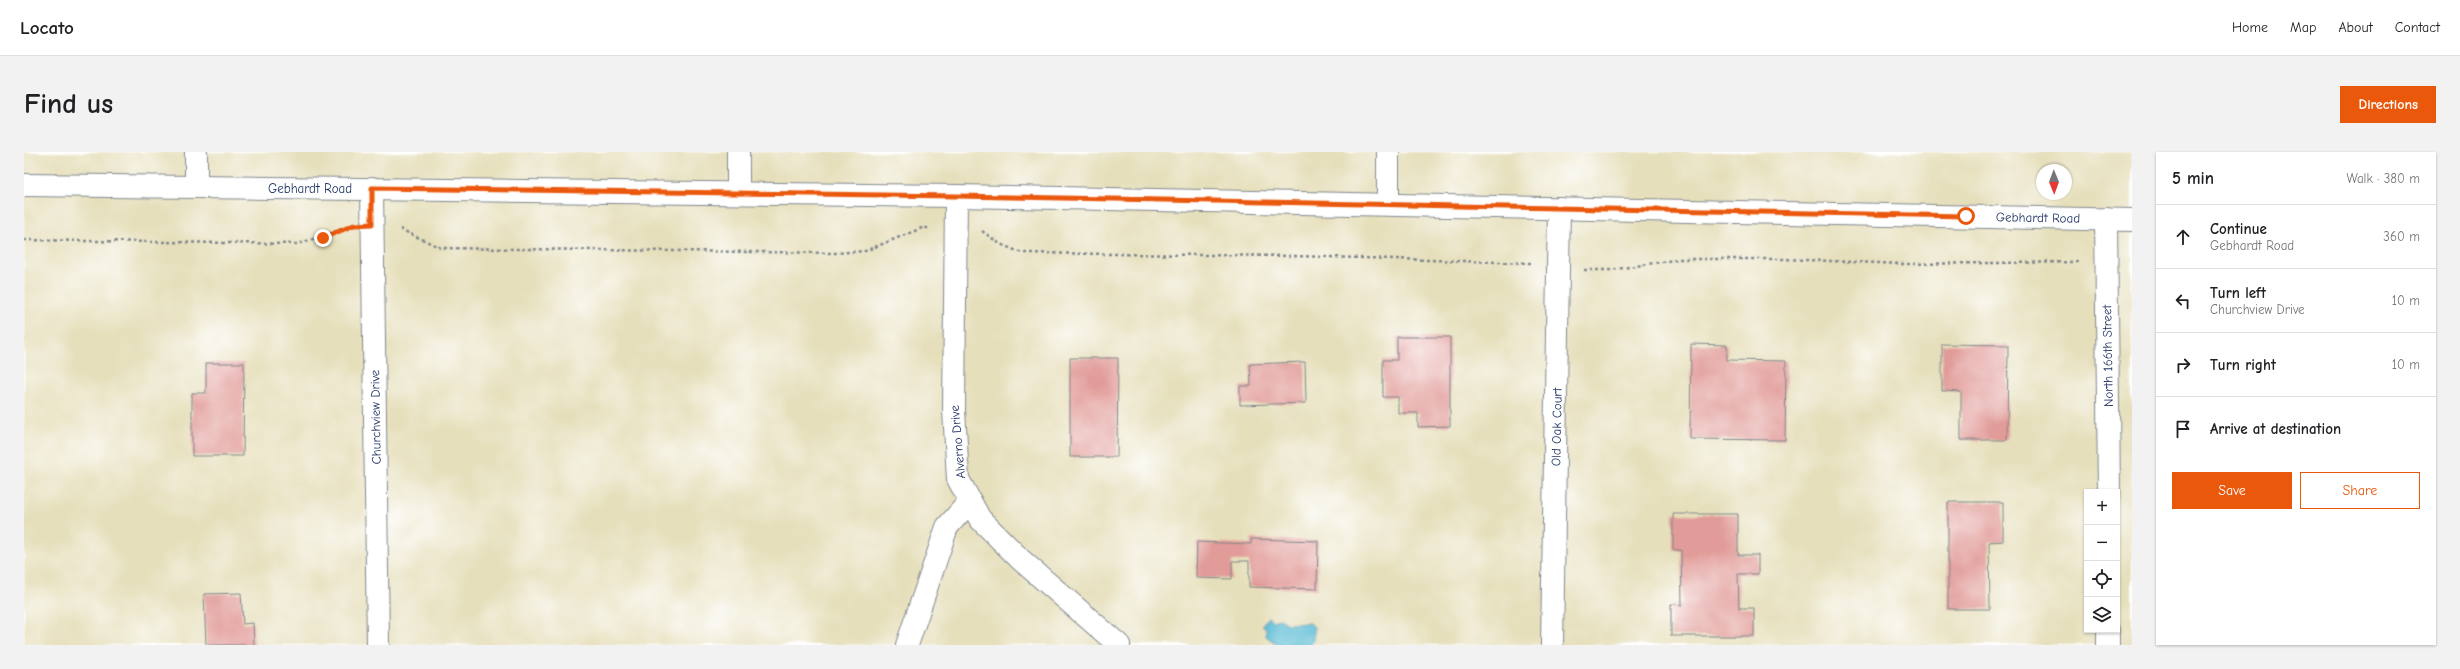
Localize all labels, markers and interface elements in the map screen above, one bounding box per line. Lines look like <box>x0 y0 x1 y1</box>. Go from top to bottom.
text: Locato <box>20 17 74 39</box>
text: Home <box>2232 19 2268 36</box>
text: Map <box>2290 19 2316 36</box>
text: About <box>2338 19 2373 36</box>
text: Contact <box>2395 19 2440 36</box>
button: Directions <box>2340 86 2436 123</box>
text: Find us <box>24 88 113 120</box>
north arrow <box>2036 164 2072 200</box>
text: 5 min <box>2172 169 2214 188</box>
text: Walk · 380 m <box>2347 171 2420 186</box>
street label: Gebhardt Road <box>268 181 352 196</box>
route start <box>1957 207 1975 225</box>
street label: Gebhardt Road <box>1996 209 2080 226</box>
text: Continue <box>2210 220 2267 238</box>
icon: ahead <box>2172 226 2194 248</box>
route end <box>314 229 332 247</box>
text: 360 m <box>2383 229 2420 244</box>
text: Gebhardt Road <box>2210 238 2294 253</box>
text: Turn left <box>2210 284 2266 302</box>
icon: left <box>2172 290 2194 312</box>
text: 10 m <box>2392 293 2420 308</box>
text: Churchview Drive <box>2210 302 2305 317</box>
street label: North 166th Street <box>2099 303 2116 407</box>
icon: right <box>2172 354 2194 376</box>
text: Turn right <box>2210 356 2276 374</box>
text: 10 m <box>2392 357 2420 372</box>
street label: Churchview Drive <box>367 369 384 464</box>
street label: Old Oak Court <box>1548 386 1565 466</box>
street label: Alverno Drive <box>947 404 968 479</box>
icon: arrive <box>2172 418 2194 440</box>
text: Arrive at destination <box>2210 420 2341 438</box>
button: Save <box>2172 472 2292 509</box>
button: Share <box>2300 472 2420 509</box>
map controls <box>2084 489 2120 633</box>
button: + <box>2084 489 2120 525</box>
button: − <box>2084 525 2120 561</box>
button: locate <box>2084 561 2120 597</box>
button: layers <box>2084 597 2120 633</box>

